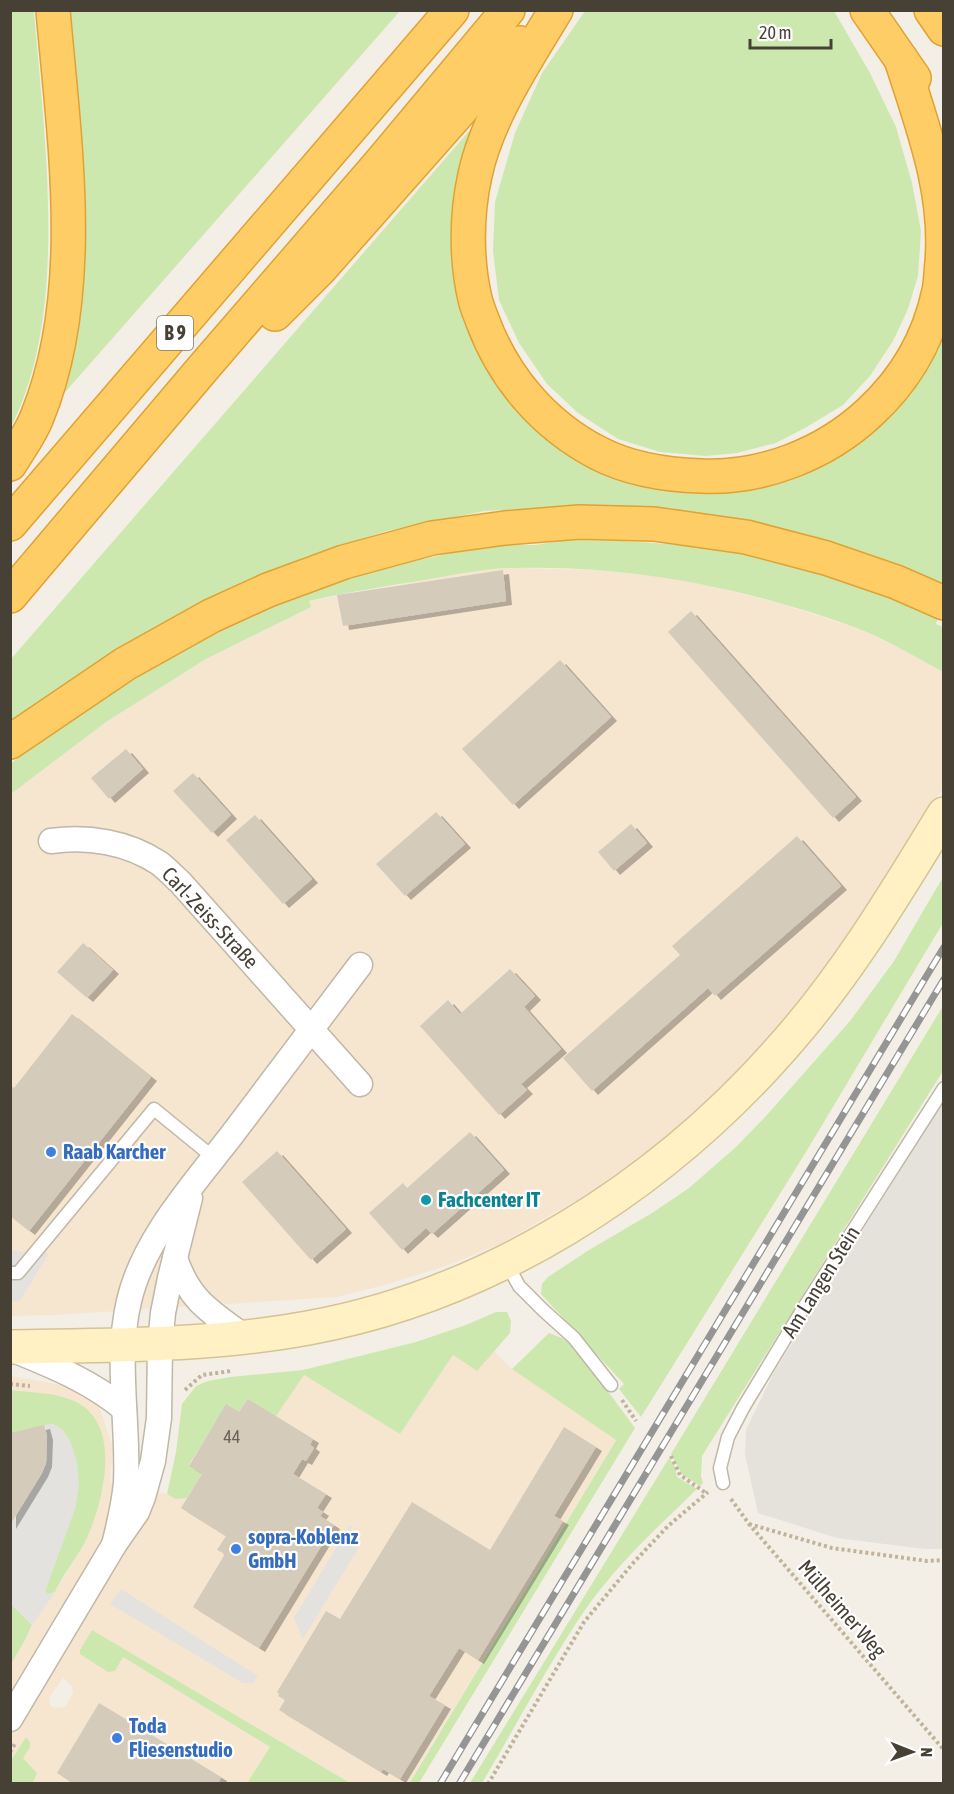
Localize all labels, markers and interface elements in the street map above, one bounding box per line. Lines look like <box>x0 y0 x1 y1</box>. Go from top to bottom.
scale bar <box>750 12 831 50</box>
text: 20 m <box>759 22 791 43</box>
road number: B 9 <box>157 316 193 350</box>
street label: Carl-Zeiss-Straße <box>158 862 264 973</box>
place label: Raab Karcher <box>63 1139 166 1163</box>
marker: Raab Karcher <box>44 1145 58 1159</box>
place label: Fachcenter IT <box>438 1187 541 1211</box>
marker: Fachcenter IT <box>419 1193 433 1207</box>
street label: Am Langen Stein <box>776 1221 864 1342</box>
house number: 44 <box>224 1426 240 1447</box>
place label: sopra-Koblenz GmbH <box>248 1524 359 1572</box>
marker: sopra-Koblenz GmbH <box>229 1542 243 1556</box>
street label: Mülheimer Weg <box>794 1555 892 1662</box>
place label: Toda Fliesenstudio <box>129 1713 233 1761</box>
north arrow <box>882 1722 942 1782</box>
marker: Toda Fliesenstudio <box>110 1731 124 1745</box>
text: N <box>918 1747 936 1757</box>

